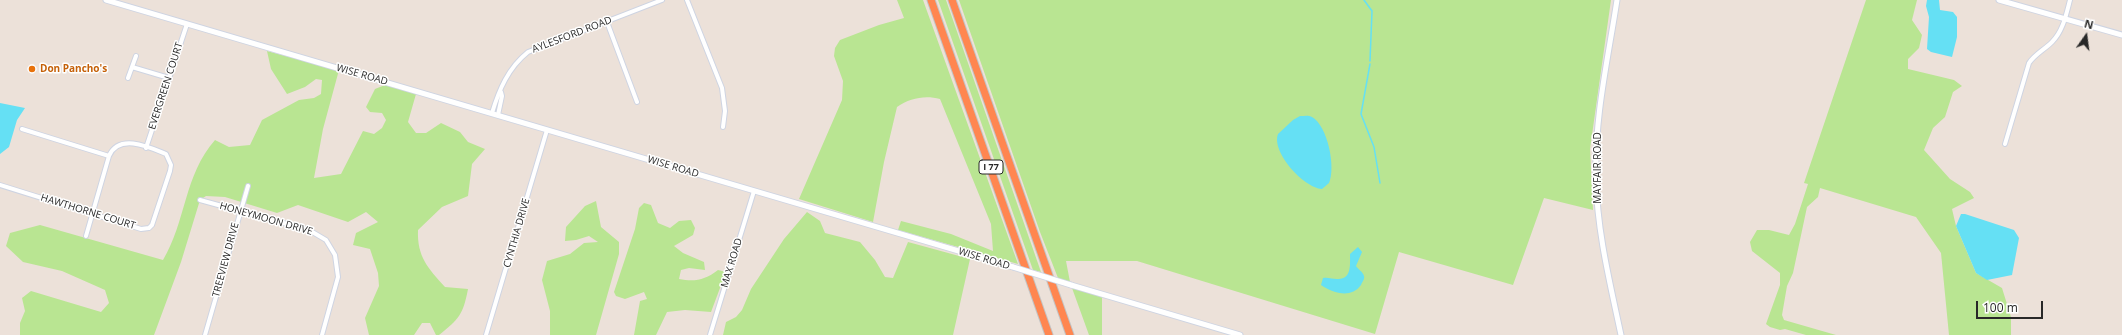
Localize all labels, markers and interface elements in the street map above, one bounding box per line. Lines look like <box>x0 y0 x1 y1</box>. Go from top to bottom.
street label: AYLESFORD ROAD <box>530 14 614 56</box>
north arrow <box>2066 16 2106 56</box>
text: N <box>2083 16 2095 32</box>
street label: EVERGREEN COURT <box>146 41 186 131</box>
street label: WISE ROAD <box>335 62 389 88</box>
place label: Don Pancho's <box>40 63 107 75</box>
marker: Don Pancho's <box>27 64 37 74</box>
street label: MAYFAIR ROAD <box>1592 132 1604 204</box>
street label: WISE ROAD <box>646 153 700 181</box>
road number: I 77 <box>979 160 1003 174</box>
street label: HAWTHORNE COURT <box>39 192 137 232</box>
street label: CYNTHIA DRIVE <box>501 197 533 269</box>
street label: HONEYMOON DRIVE <box>218 200 314 238</box>
street label: TREEVIEW DRIVE <box>210 221 242 299</box>
street label: MAX ROAD <box>719 237 745 289</box>
street label: WISE ROAD <box>957 245 1011 273</box>
scale bar <box>1978 293 2045 319</box>
text: 100 m <box>1983 299 2018 316</box>

